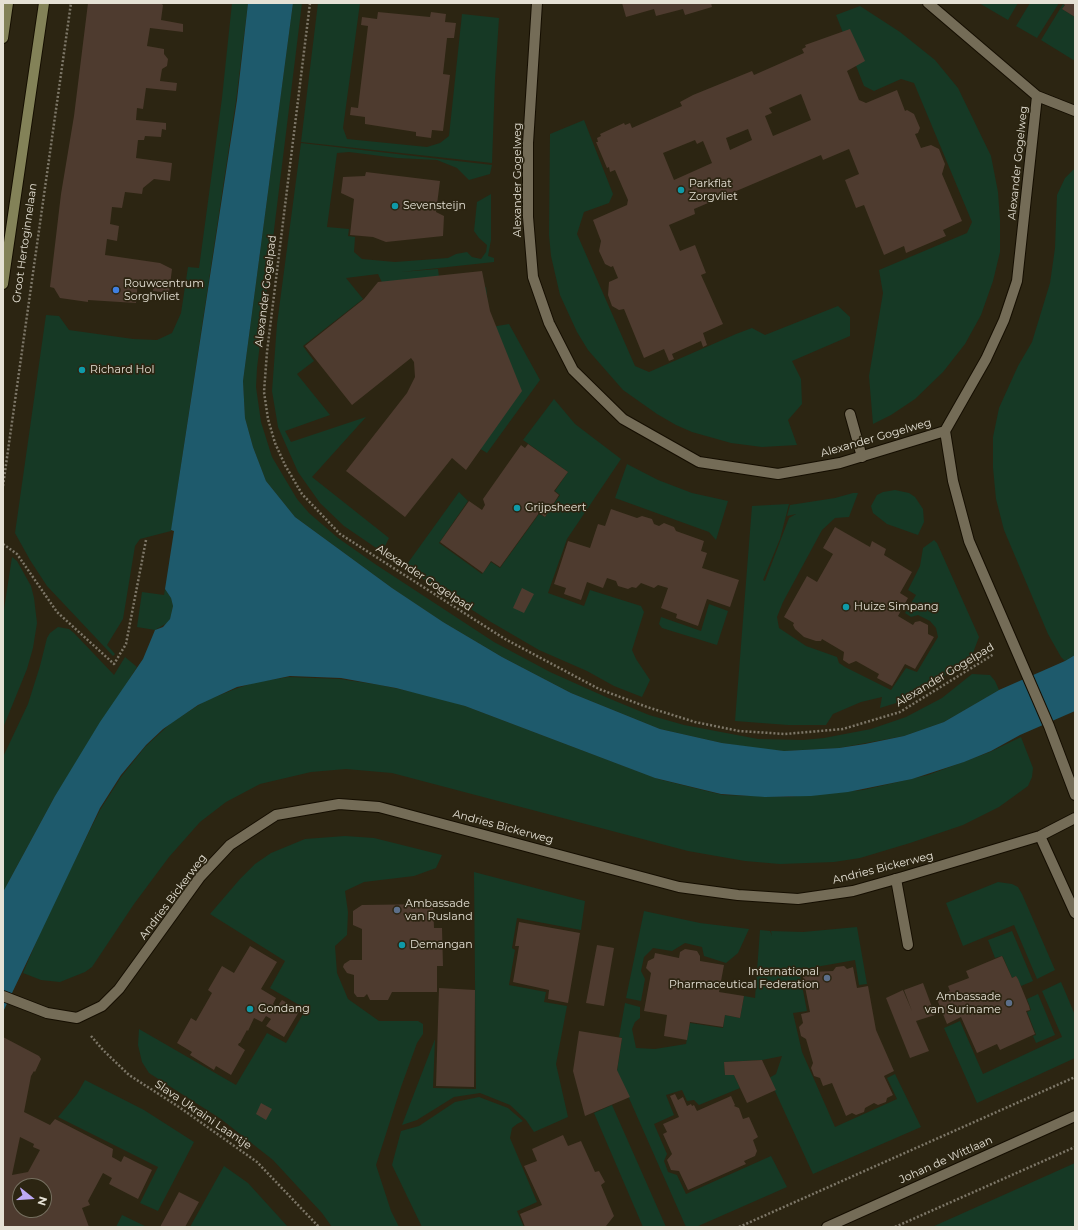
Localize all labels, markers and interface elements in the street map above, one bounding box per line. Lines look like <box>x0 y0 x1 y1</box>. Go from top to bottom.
street label: Alexander Gogelweg <box>1005 105 1031 221</box>
street label: Alexander Gogelweg <box>511 123 525 237</box>
place label: Parkflat Zorgvliet <box>689 177 738 203</box>
street label: Groot Hertoginnelaan <box>10 182 40 304</box>
marker: Parkflat Zorgvliet <box>676 185 686 195</box>
place label: Sevensteijn <box>403 199 466 213</box>
marker: Sevensteijn <box>390 201 400 211</box>
street label: Alexander Gogelpad <box>253 234 279 348</box>
place label: Rouwcentrum Sorghvliet <box>124 277 204 303</box>
marker: Rouwcentrum Sorghvliet <box>111 285 121 295</box>
place label: Richard Hol <box>90 363 154 377</box>
marker: Richard Hol <box>77 365 87 375</box>
street label: Alexander Gogelweg <box>819 416 933 460</box>
place label: Grijpsheert <box>525 501 586 515</box>
marker: Grijpsheert <box>512 503 522 513</box>
street label: Alexander Gogelpad <box>373 542 475 614</box>
place label: Huize Simpang <box>854 600 939 614</box>
marker: Huize Simpang <box>841 602 851 612</box>
street label: Alexander Gogelpad <box>893 640 997 710</box>
street label: Andries Bickerweg <box>451 807 555 847</box>
street label: Andries Bickerweg <box>831 849 935 887</box>
street label: Andries Bickerweg <box>137 852 209 942</box>
place label: Ambassade van Rusland <box>405 897 473 923</box>
marker: Ambassade van Rusland <box>392 905 402 915</box>
place label: Demangan <box>410 938 473 952</box>
marker: Demangan <box>397 940 407 950</box>
place label: International Pharmaceutical Federation <box>669 965 819 991</box>
marker: International Pharmaceutical Federation <box>822 973 832 983</box>
place label: Ambassade van Suriname <box>925 990 1001 1016</box>
marker: Ambassade van Suriname <box>1004 998 1014 1008</box>
place label: Gondang <box>258 1002 310 1016</box>
marker: Gondang <box>245 1004 255 1014</box>
street label: Slava Ukraini Laantje <box>152 1078 254 1152</box>
street label: Johan de Wittlaan <box>897 1133 995 1187</box>
north arrow <box>12 1178 52 1218</box>
text: N <box>35 1195 51 1208</box>

